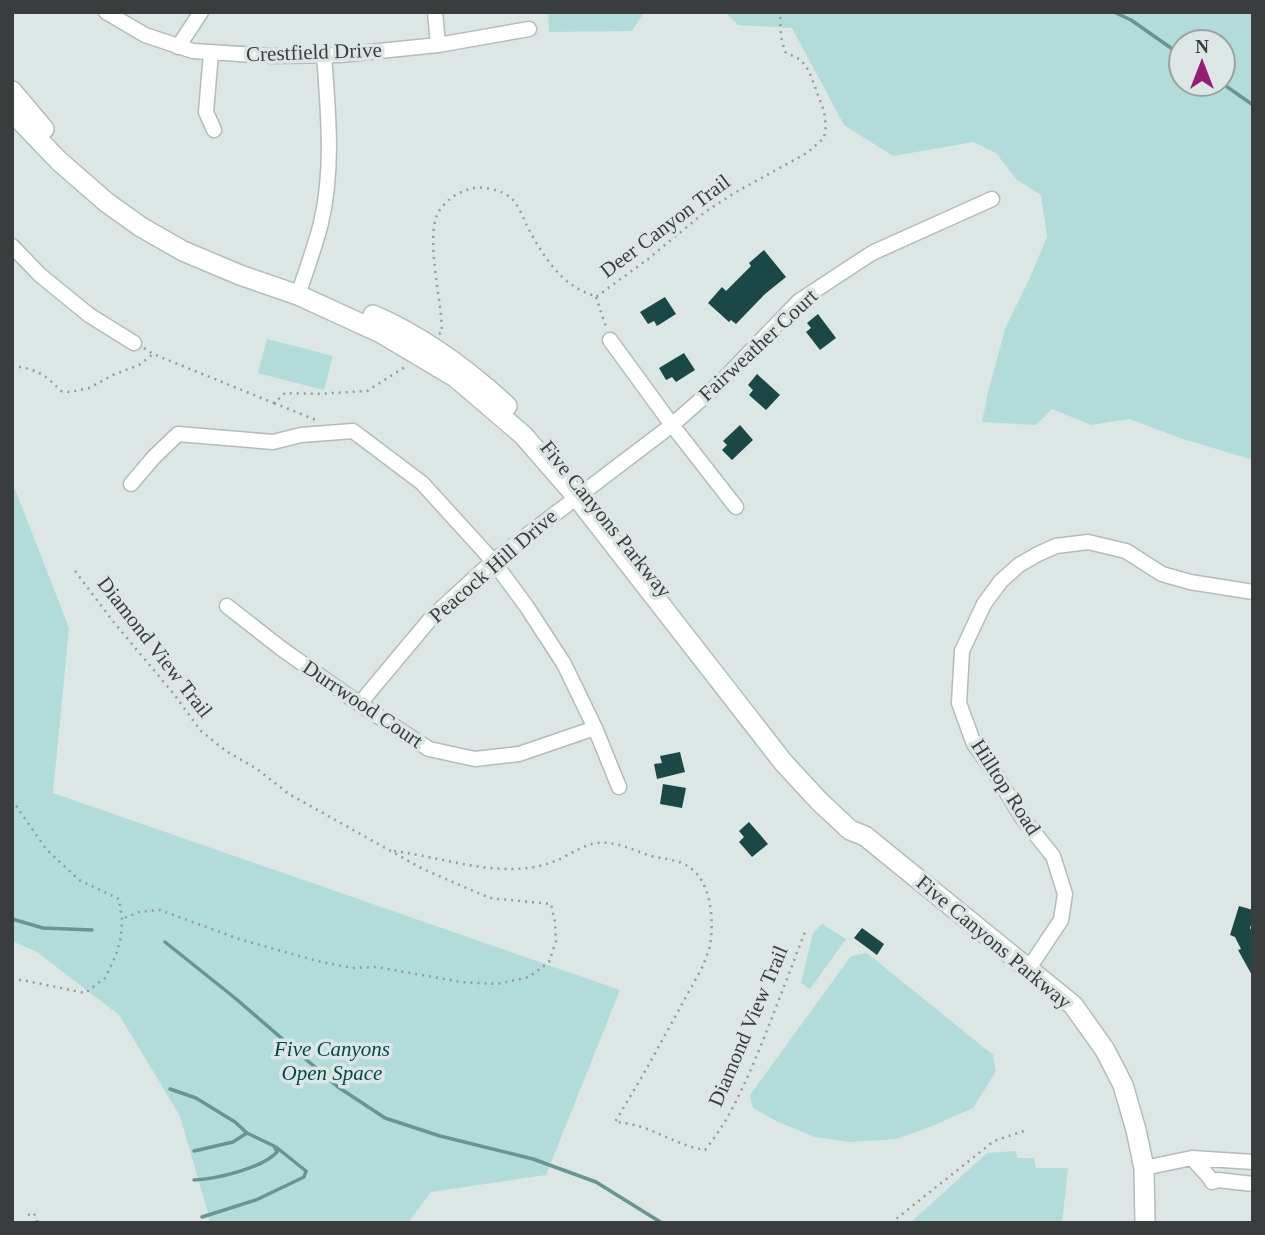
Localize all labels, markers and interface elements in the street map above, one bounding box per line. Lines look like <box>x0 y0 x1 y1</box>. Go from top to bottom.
north arrow <box>1167 28 1237 98</box>
text: N <box>1195 36 1209 57</box>
street label: Crestfield Drive <box>246 38 382 66</box>
street label: Deer Canyon Trail <box>595 169 735 283</box>
street label: Fairweather Court <box>694 284 822 406</box>
street label: Five Canyons Parkway <box>535 436 677 603</box>
street label: Peacock Hill Drive <box>424 504 562 628</box>
street label: Diamond View Trail <box>93 572 218 722</box>
street label: Durrwood Court <box>299 655 428 753</box>
street label: Hilltop Road <box>966 735 1046 840</box>
street label: Five Canyons Parkway <box>912 870 1077 1014</box>
street label: Diamond View Trail <box>703 942 793 1110</box>
park label: Five Canyons Open Space <box>273 1037 390 1085</box>

